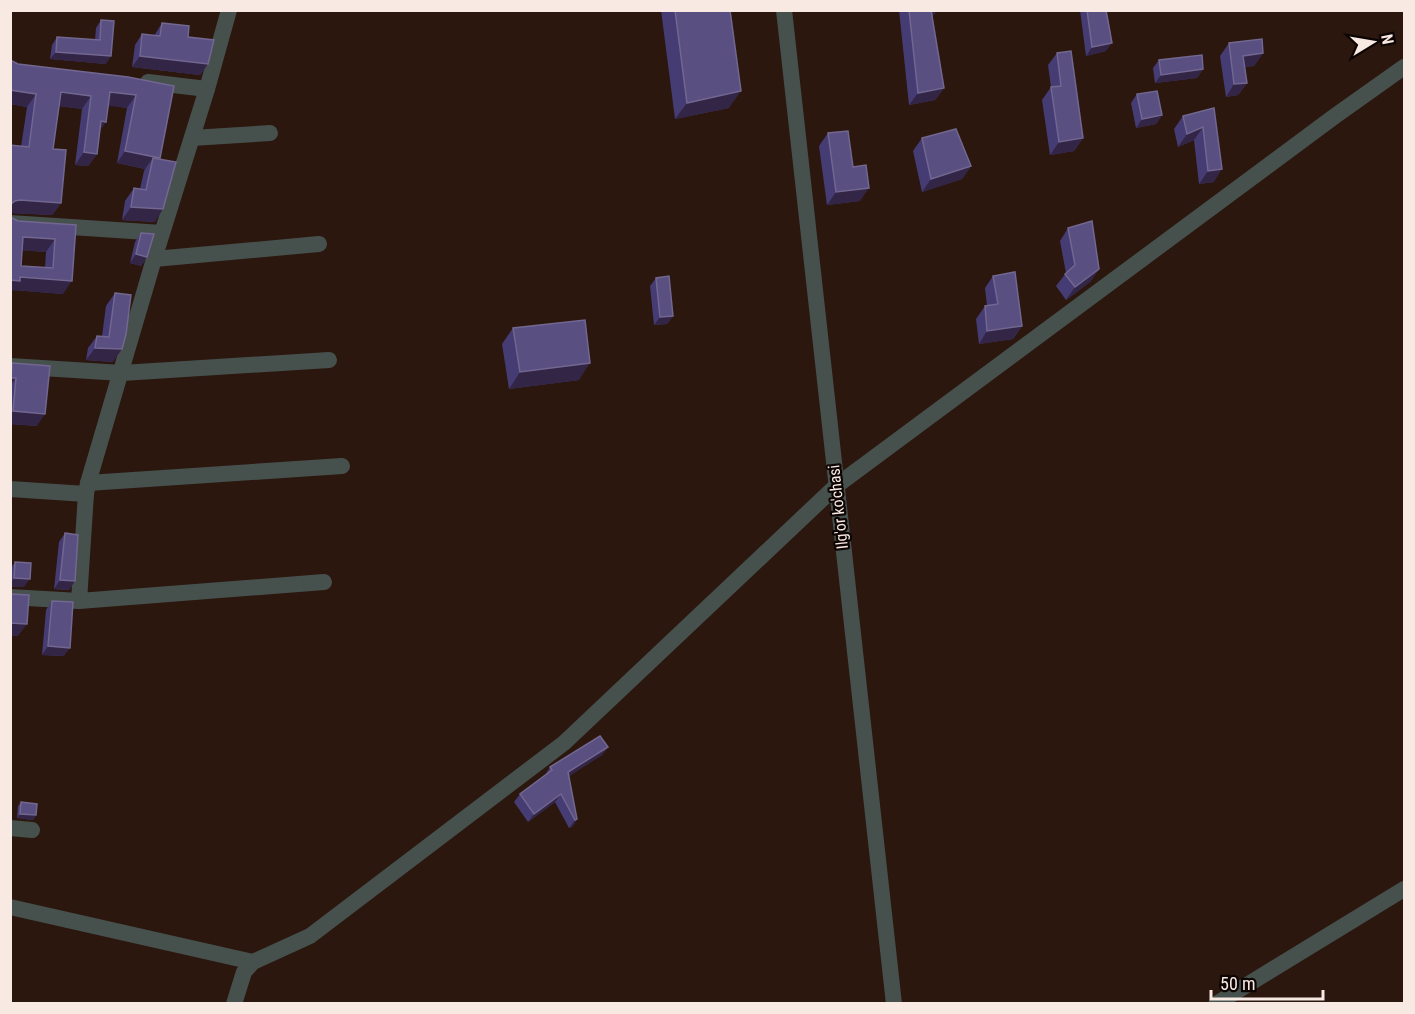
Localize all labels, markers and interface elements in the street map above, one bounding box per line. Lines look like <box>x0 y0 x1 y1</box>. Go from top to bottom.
north arrow <box>1343 12 1403 72</box>
text: N <box>1377 33 1397 46</box>
street label: Ilg'or ko'chasi <box>824 464 852 550</box>
scale bar <box>1211 963 1324 1001</box>
text: 50 m <box>1220 973 1255 994</box>

